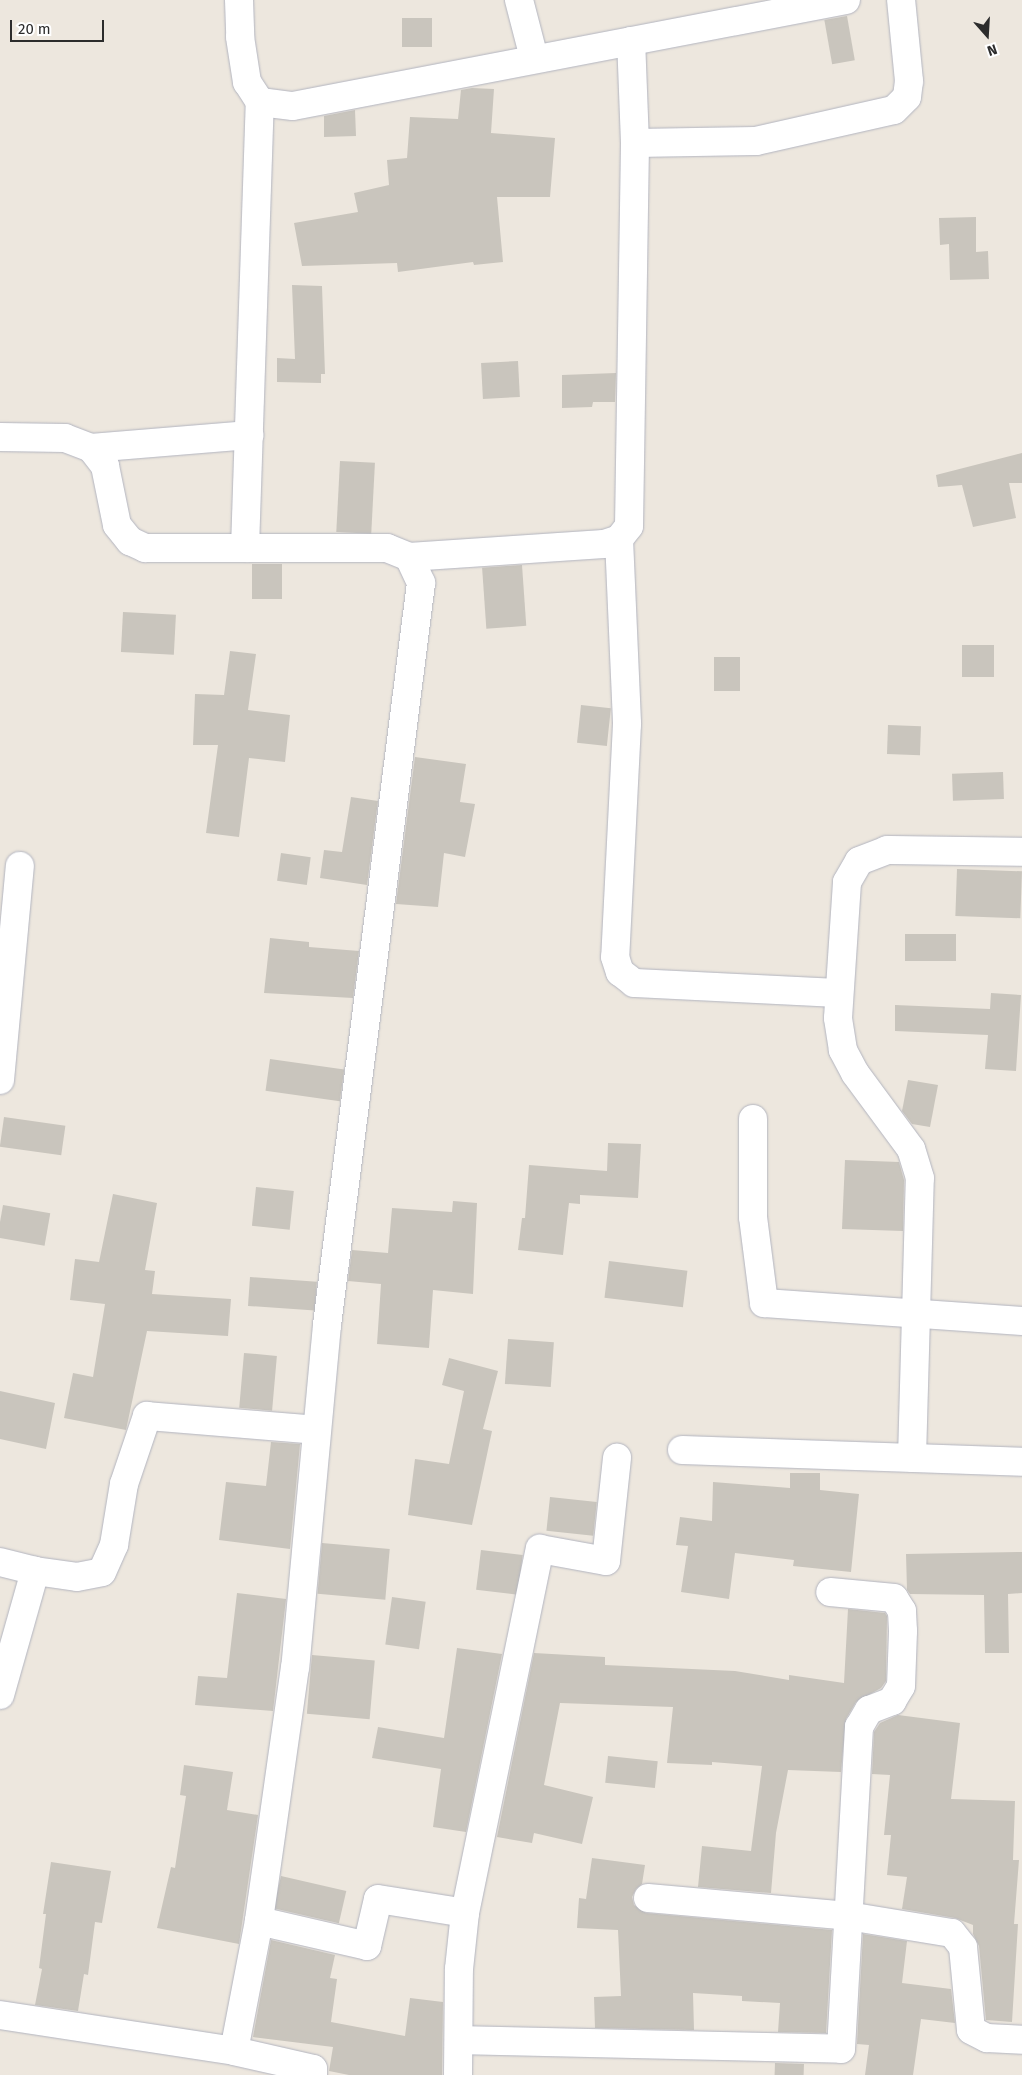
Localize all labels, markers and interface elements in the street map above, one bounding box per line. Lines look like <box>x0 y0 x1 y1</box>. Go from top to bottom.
scale bar <box>12 10 106 42</box>
north arrow <box>962 10 1012 60</box>
text: 20 m <box>18 20 51 38</box>
text: N <box>985 40 999 59</box>

